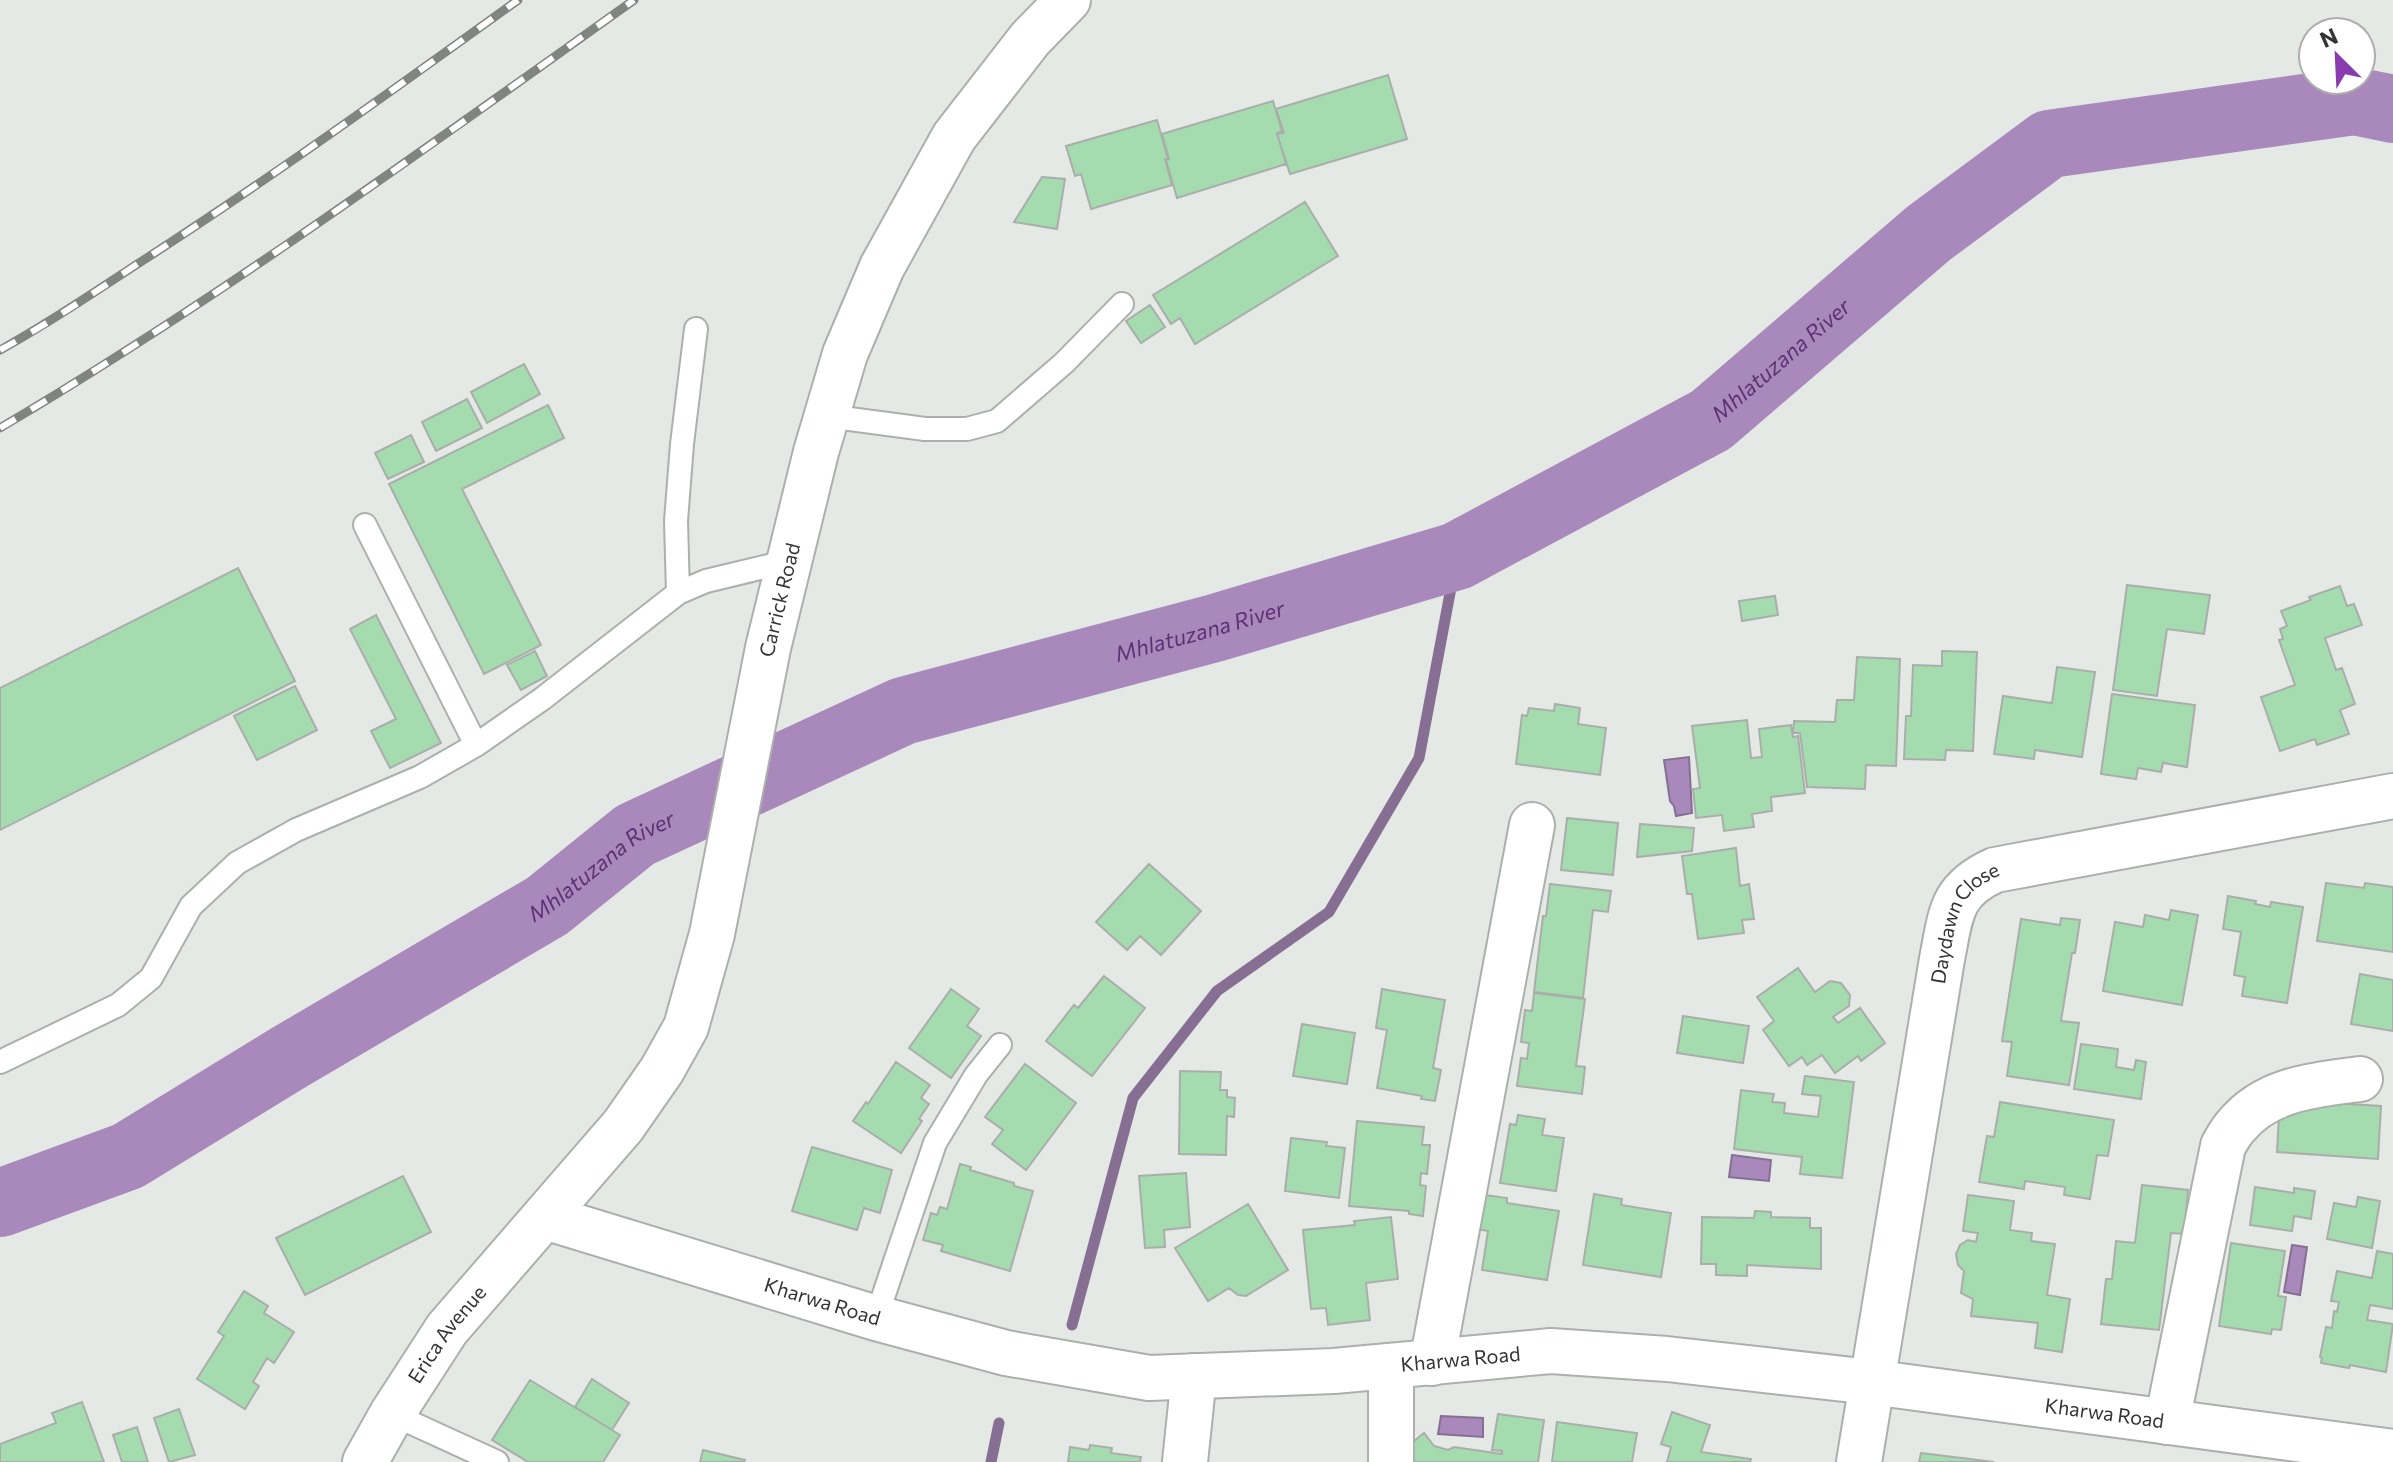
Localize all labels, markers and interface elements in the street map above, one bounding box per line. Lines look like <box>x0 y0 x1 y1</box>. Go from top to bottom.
north arrow <box>2297 16 2377 96</box>
text: N <box>2316 22 2342 53</box>
water label: Mhlatuzana River <box>1705 292 1856 427</box>
street label: Carrick Road <box>754 540 804 659</box>
water label: Mhlatuzana River <box>1112 594 1289 667</box>
water label: Mhlatuzana River <box>523 804 680 927</box>
street label: Daydawn Close <box>1925 857 2003 985</box>
street label: Kharwa Road <box>762 1272 884 1330</box>
street label: Erica Avenue <box>402 1280 490 1387</box>
street label: Kharwa Road <box>1399 1341 1521 1376</box>
street label: Kharwa Road <box>2043 1392 2166 1432</box>

